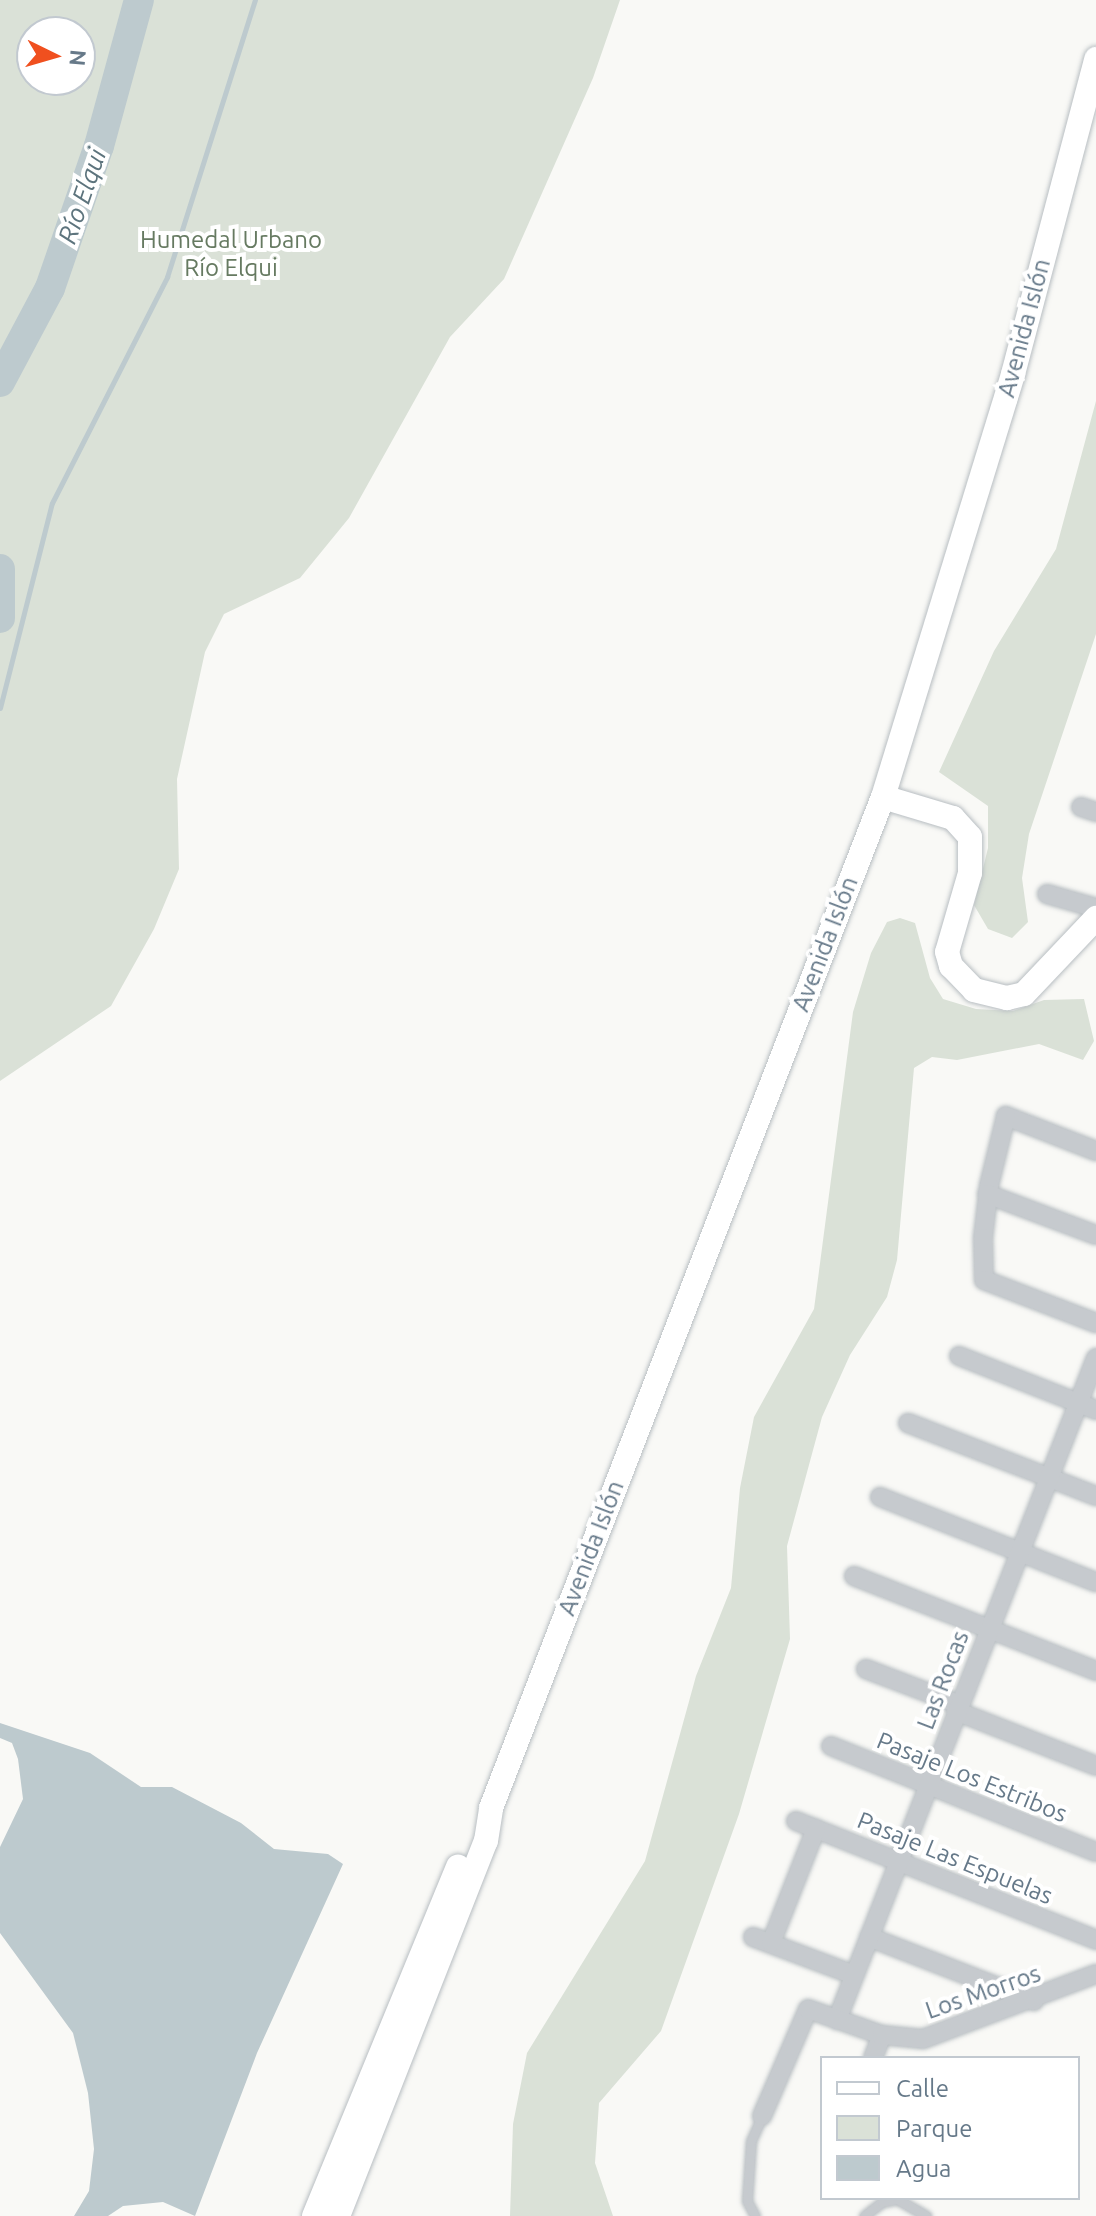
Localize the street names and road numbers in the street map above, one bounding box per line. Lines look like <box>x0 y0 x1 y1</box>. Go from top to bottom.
street label: Avenida Islón <box>992 256 1056 400</box>
street label: Avenida Islón <box>786 872 864 1016</box>
street label: Avenida Islón <box>552 1476 630 1620</box>
street label: Las Rocas <box>911 1627 975 1733</box>
street label: Pasaje Los Estribos <box>873 1726 1071 1828</box>
street label: Pasaje Las Espuelas <box>853 1806 1057 1910</box>
street label: Los Morros <box>922 1959 1044 2025</box>

